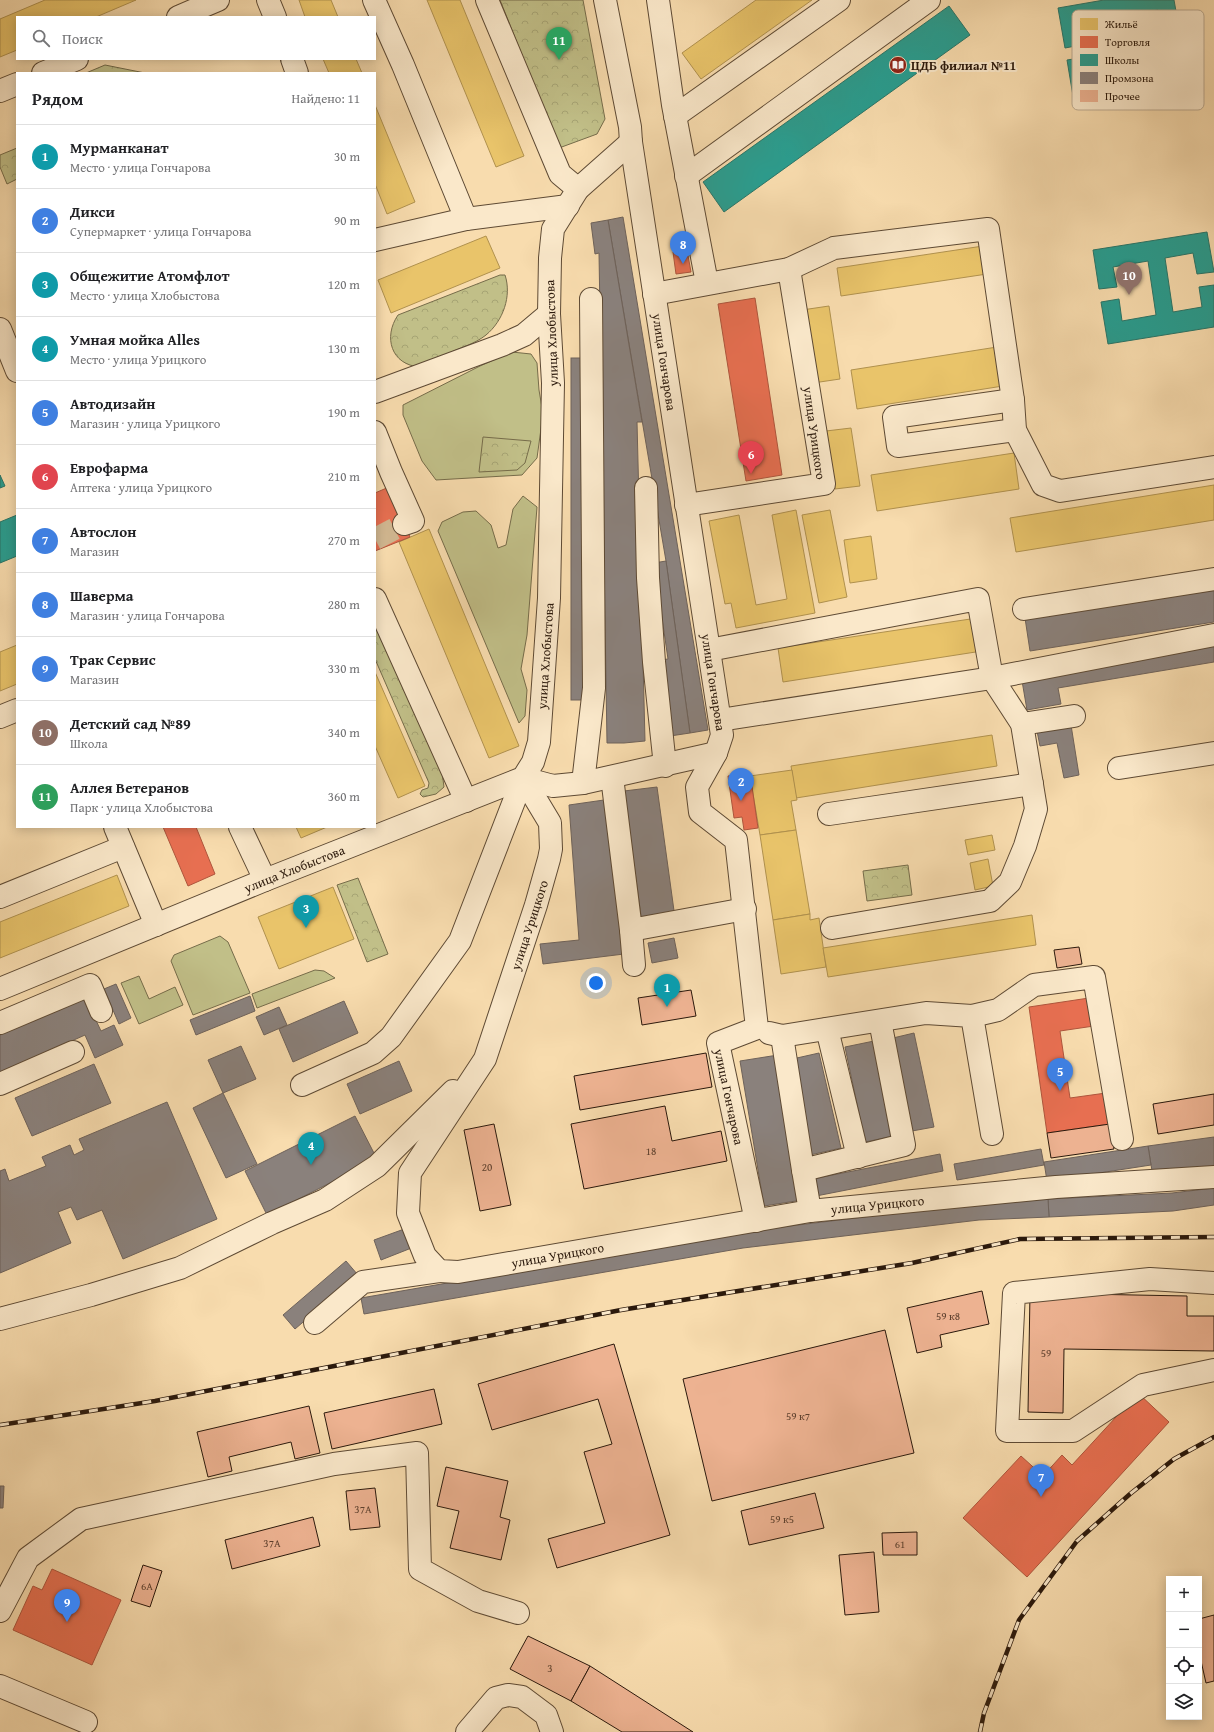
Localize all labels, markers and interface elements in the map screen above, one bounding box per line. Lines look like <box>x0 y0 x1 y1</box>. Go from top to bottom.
legend <box>1072 10 1204 110</box>
search box <box>16 16 376 60</box>
text: Жильё <box>1104 16 1138 32</box>
icon: search <box>30 27 52 49</box>
pin: 11 <box>546 27 572 60</box>
text: Поиск <box>62 28 103 49</box>
text: Торговля <box>1105 34 1150 50</box>
text: Школы <box>1105 52 1140 68</box>
library icon: ЦДБ филиал №11 <box>888 55 908 75</box>
place label: ЦДБ филиал №11 <box>911 56 1016 75</box>
text: Промзона <box>1105 70 1154 86</box>
text: Рядом <box>32 86 83 111</box>
text: Прочее <box>1105 88 1140 104</box>
text: Найдено: 11 <box>292 89 360 108</box>
text: Мурманканат <box>70 137 168 158</box>
text: 1 <box>42 147 48 166</box>
text: 30 m <box>334 147 360 166</box>
text: Место · улица Гончарова <box>70 158 211 177</box>
text: Дикси <box>70 201 115 222</box>
text: 2 <box>42 211 48 230</box>
text: 90 m <box>334 211 360 230</box>
text: Супермаркет · улица Гончарова <box>70 222 251 241</box>
pin: 8 <box>670 231 696 264</box>
pin: 10 <box>1116 262 1142 295</box>
text: Общежитие Атомфлот <box>70 265 229 286</box>
text: 3 <box>42 275 48 294</box>
text: 120 m <box>328 275 360 294</box>
street label: улица Хлобыстова <box>540 278 563 388</box>
text: Место · улица Хлобыстова <box>70 286 220 305</box>
street label: улица Гончарова <box>647 311 681 413</box>
text: Умная мойка Alles <box>70 329 200 350</box>
text: 4 <box>42 339 48 358</box>
text: 130 m <box>328 339 360 358</box>
text: Место · улица Урицкого <box>70 350 206 369</box>
street label: улица Урицкого <box>798 384 830 481</box>
text: Автодизайн <box>70 393 155 414</box>
text: 5 <box>42 403 48 422</box>
text: 190 m <box>328 403 360 422</box>
text: Магазин · улица Урицкого <box>70 414 220 433</box>
pin: 6 <box>738 441 764 474</box>
text: Еврофарма <box>70 457 148 478</box>
text: 6 <box>42 467 48 486</box>
text: 210 m <box>328 467 360 486</box>
text: Аптека · улица Урицкого <box>70 478 212 497</box>
text: Автослон <box>70 521 136 542</box>
text: 7 <box>42 531 48 550</box>
text: 270 m <box>328 531 360 550</box>
text: Магазин <box>70 542 119 561</box>
text: Шаверма <box>70 585 134 606</box>
text: 8 <box>42 595 48 614</box>
text: 280 m <box>328 595 360 614</box>
street label: улица Хлобыстова <box>532 601 559 711</box>
text: Магазин · улица Гончарова <box>70 606 225 625</box>
street label: улица Гончарова <box>696 631 730 733</box>
text: Трак Сервис <box>70 649 156 670</box>
text: 9 <box>42 659 48 678</box>
text: 330 m <box>328 659 360 678</box>
text: Магазин <box>70 670 119 689</box>
text: Детский сад №89 <box>70 713 191 734</box>
text: 10 <box>38 723 52 742</box>
text: 340 m <box>328 723 360 742</box>
text: Школа <box>70 734 108 753</box>
pin: 2 <box>728 768 754 801</box>
text: Аллея Ветеранов <box>70 777 189 798</box>
text: 11 <box>38 787 52 806</box>
text: 360 m <box>328 787 360 806</box>
text: Парк · улица Хлобыстова <box>70 798 213 817</box>
street label: улица Хлобыстова <box>240 840 348 898</box>
street label: улица Урицкого <box>506 877 553 974</box>
pin: 3 <box>293 895 319 928</box>
your location <box>586 973 606 993</box>
pin: 1 <box>654 974 680 1007</box>
street label: улица Гончарова <box>709 1046 749 1147</box>
pin: 5 <box>1047 1058 1073 1091</box>
pin: 4 <box>298 1132 324 1165</box>
house number: 18 <box>646 1143 656 1159</box>
house number: 20 <box>482 1159 492 1175</box>
street label: улица Урицкого <box>829 1191 925 1219</box>
street label: улица Урицкого <box>509 1238 606 1273</box>
house number: 59 к8 <box>936 1308 960 1324</box>
house number: 59 <box>1041 1345 1051 1361</box>
house number: 59 к7 <box>786 1408 810 1424</box>
pin: 7 <box>1028 1464 1054 1497</box>
house number: 37А <box>354 1501 372 1517</box>
house number: 59 к5 <box>770 1511 794 1527</box>
house number: 37А <box>263 1535 281 1551</box>
house number: 61 <box>895 1536 905 1552</box>
map controls <box>1166 1576 1202 1720</box>
button: + <box>1166 1576 1202 1612</box>
house number: 6А <box>141 1578 153 1594</box>
pin: 9 <box>54 1589 80 1622</box>
button: − <box>1166 1612 1202 1648</box>
button: locate <box>1166 1648 1202 1684</box>
house number: 3 <box>547 1660 553 1676</box>
button: layers <box>1166 1684 1202 1720</box>

